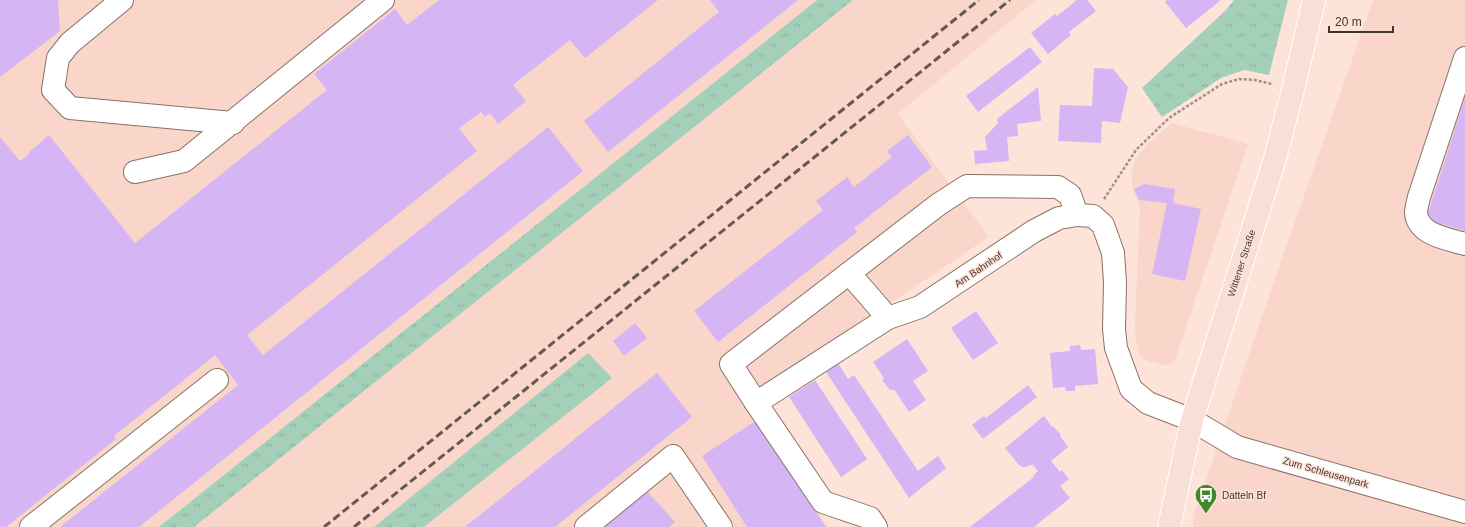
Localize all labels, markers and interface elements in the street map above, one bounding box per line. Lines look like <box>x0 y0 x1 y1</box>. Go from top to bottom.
scale bar <box>1329 8 1393 34</box>
text: 20 m <box>1335 15 1362 29</box>
street label: Wittener Straße <box>1225 228 1258 298</box>
street label: Am Bahnhof <box>952 249 1004 289</box>
street label: Zum Schleusenpark <box>1282 455 1371 490</box>
bus stop icon: Datteln Bf <box>1193 482 1219 515</box>
place label: Datteln Bf <box>1222 490 1266 501</box>

